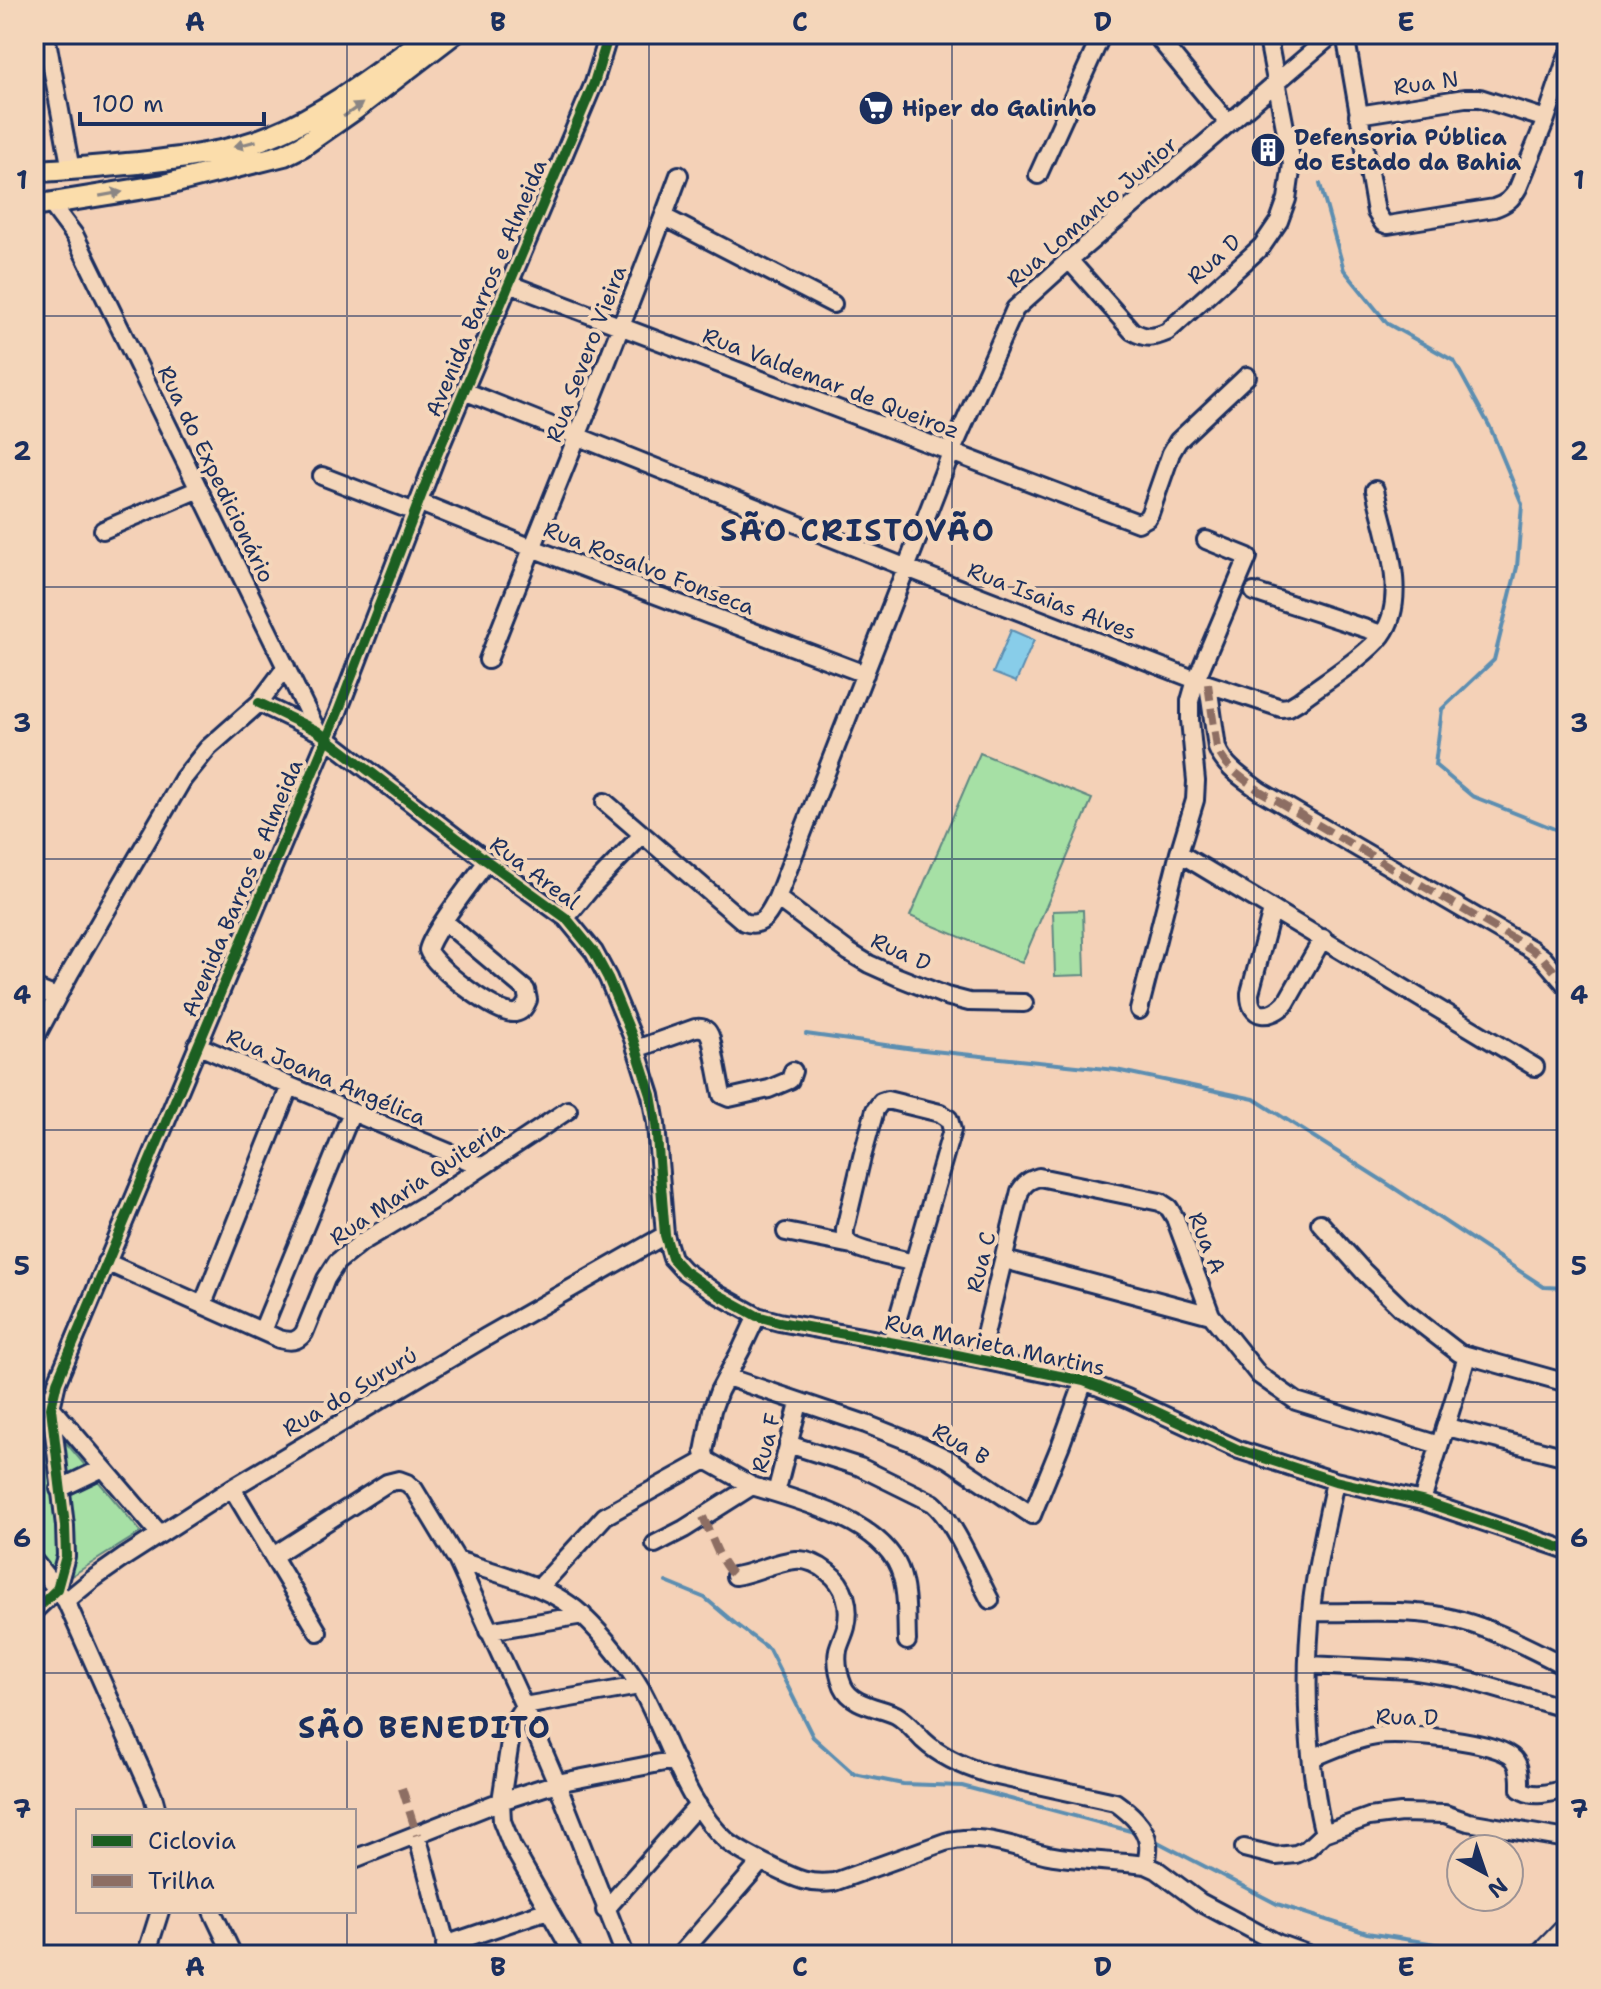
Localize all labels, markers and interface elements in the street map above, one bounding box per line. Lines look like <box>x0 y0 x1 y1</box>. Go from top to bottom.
text: A <box>185 4 205 39</box>
text: B <box>490 4 506 39</box>
text: C <box>792 4 808 39</box>
text: D <box>1094 4 1112 39</box>
text: E <box>1397 4 1415 39</box>
street label: Rua N <box>1392 64 1460 102</box>
scale bar <box>80 76 264 126</box>
text: 100 m <box>92 88 164 120</box>
supermarket icon: Hiper do Galinho <box>857 89 895 127</box>
place label: Hiper do Galinho <box>902 94 1097 123</box>
one-way arrow <box>343 103 364 118</box>
place label: Defensoria Pública do Estado da Bahia <box>1294 123 1521 177</box>
street label: Rua Lomanto Junior <box>1001 130 1183 294</box>
building icon: Defensoria Pública do Estado da Bahia <box>1249 131 1287 169</box>
one-way arrow <box>232 139 257 151</box>
street label: Avenida Barros e Almeida <box>418 154 554 421</box>
text: 1 <box>16 162 28 197</box>
text: 1 <box>1573 162 1585 197</box>
one-way arrow <box>99 188 124 200</box>
street label: Rua D <box>1181 227 1247 291</box>
street label: Rua Severo Vieira <box>539 261 633 447</box>
street label: Rua Valdemar de Queiroz <box>698 321 964 445</box>
street label: Rua do Expedicionário <box>151 361 281 587</box>
text: 2 <box>13 433 31 468</box>
text: 2 <box>1570 433 1588 468</box>
district label: SÃO CRISTOVÃO <box>720 510 996 551</box>
street label: Rua Rosalvo Fonseca <box>539 514 759 622</box>
street label: Rua Isaias Alves <box>963 555 1141 647</box>
text: 3 <box>13 705 31 740</box>
text: 3 <box>1570 705 1588 740</box>
street label: Avenida Barros e Almeida <box>174 754 310 1021</box>
street label: Rua Areal <box>484 830 586 917</box>
street label: Rua D <box>866 926 936 978</box>
text: 4 <box>13 977 31 1012</box>
text: 4 <box>1570 977 1588 1012</box>
street label: Rua Joana Angélica <box>222 1022 431 1132</box>
street label: Rua Maria Quiteria <box>324 1114 510 1252</box>
street label: Rua A <box>1182 1208 1233 1278</box>
street label: Rua C <box>959 1228 1003 1296</box>
text: 5 <box>14 1248 30 1283</box>
text: 5 <box>1571 1248 1587 1283</box>
street label: Rua Marieta Martins <box>882 1308 1108 1382</box>
street label: Rua do Sururú <box>277 1340 423 1444</box>
street label: Rua F <box>745 1410 787 1476</box>
street label: Rua B <box>927 1416 995 1472</box>
text: 6 <box>13 1520 31 1555</box>
text: 6 <box>1570 1520 1588 1555</box>
street label: Rua D <box>1375 1702 1439 1732</box>
district label: SÃO BENEDITO <box>298 1707 552 1748</box>
text: 7 <box>13 1791 31 1826</box>
text: 7 <box>1570 1791 1588 1826</box>
legend <box>76 1809 356 1913</box>
text: Ciclovia <box>148 1825 236 1857</box>
north arrow <box>1445 1833 1525 1913</box>
text: Trilha <box>148 1865 215 1897</box>
text: N <box>1482 1871 1514 1905</box>
text: A <box>185 1949 205 1984</box>
text: B <box>490 1949 506 1984</box>
text: C <box>792 1949 808 1984</box>
text: D <box>1094 1949 1112 1984</box>
text: E <box>1397 1949 1415 1984</box>

